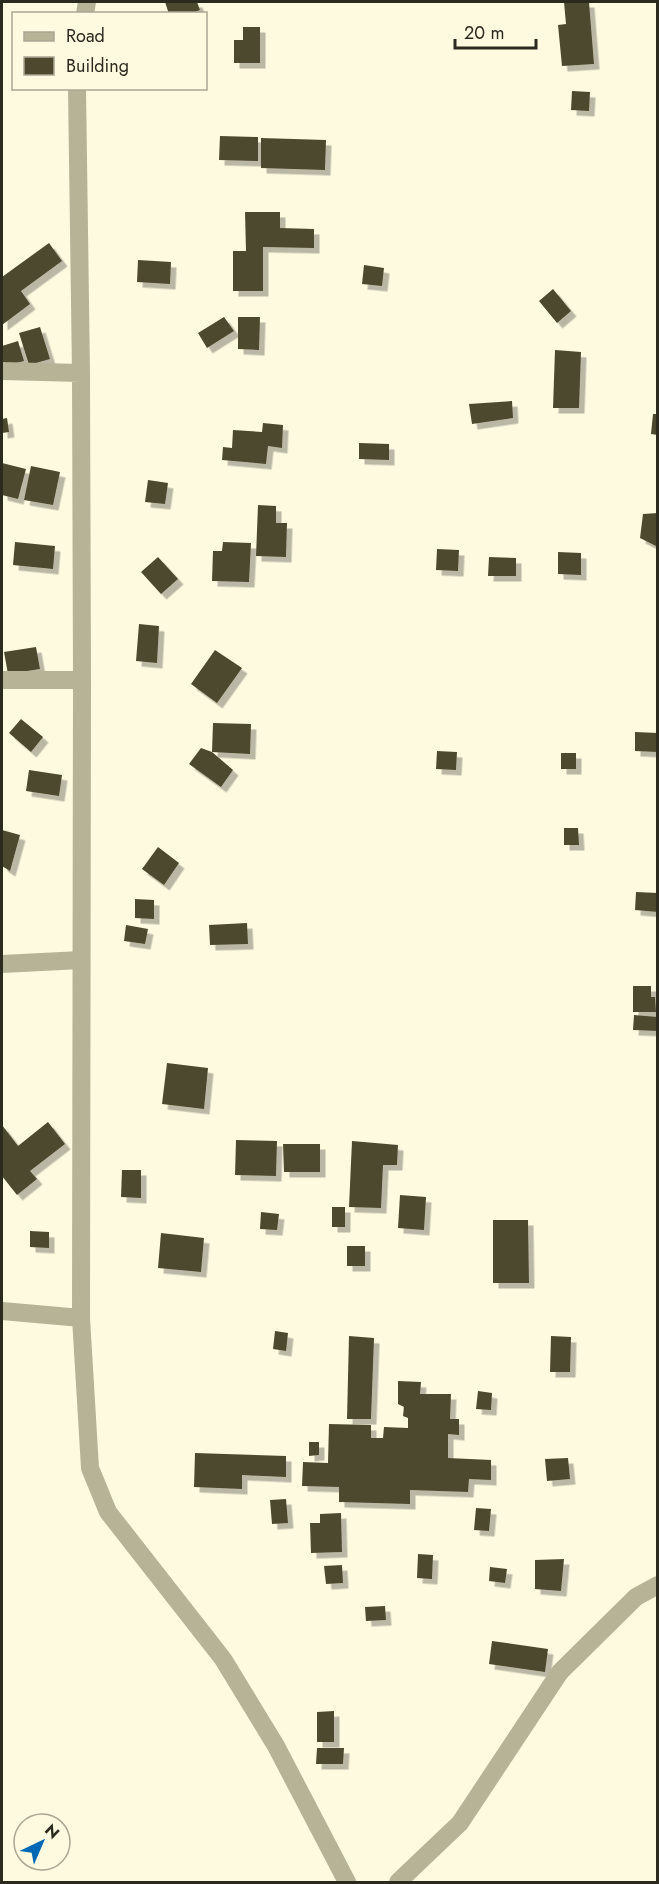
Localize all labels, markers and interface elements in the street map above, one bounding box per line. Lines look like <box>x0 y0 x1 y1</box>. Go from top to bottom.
legend <box>12 12 207 90</box>
scale bar <box>455 12 536 50</box>
text: 20 m <box>464 20 504 46</box>
text: Road <box>66 23 105 49</box>
text: Building <box>66 53 129 79</box>
north arrow <box>12 1812 72 1872</box>
text: N <box>40 1819 65 1844</box>

